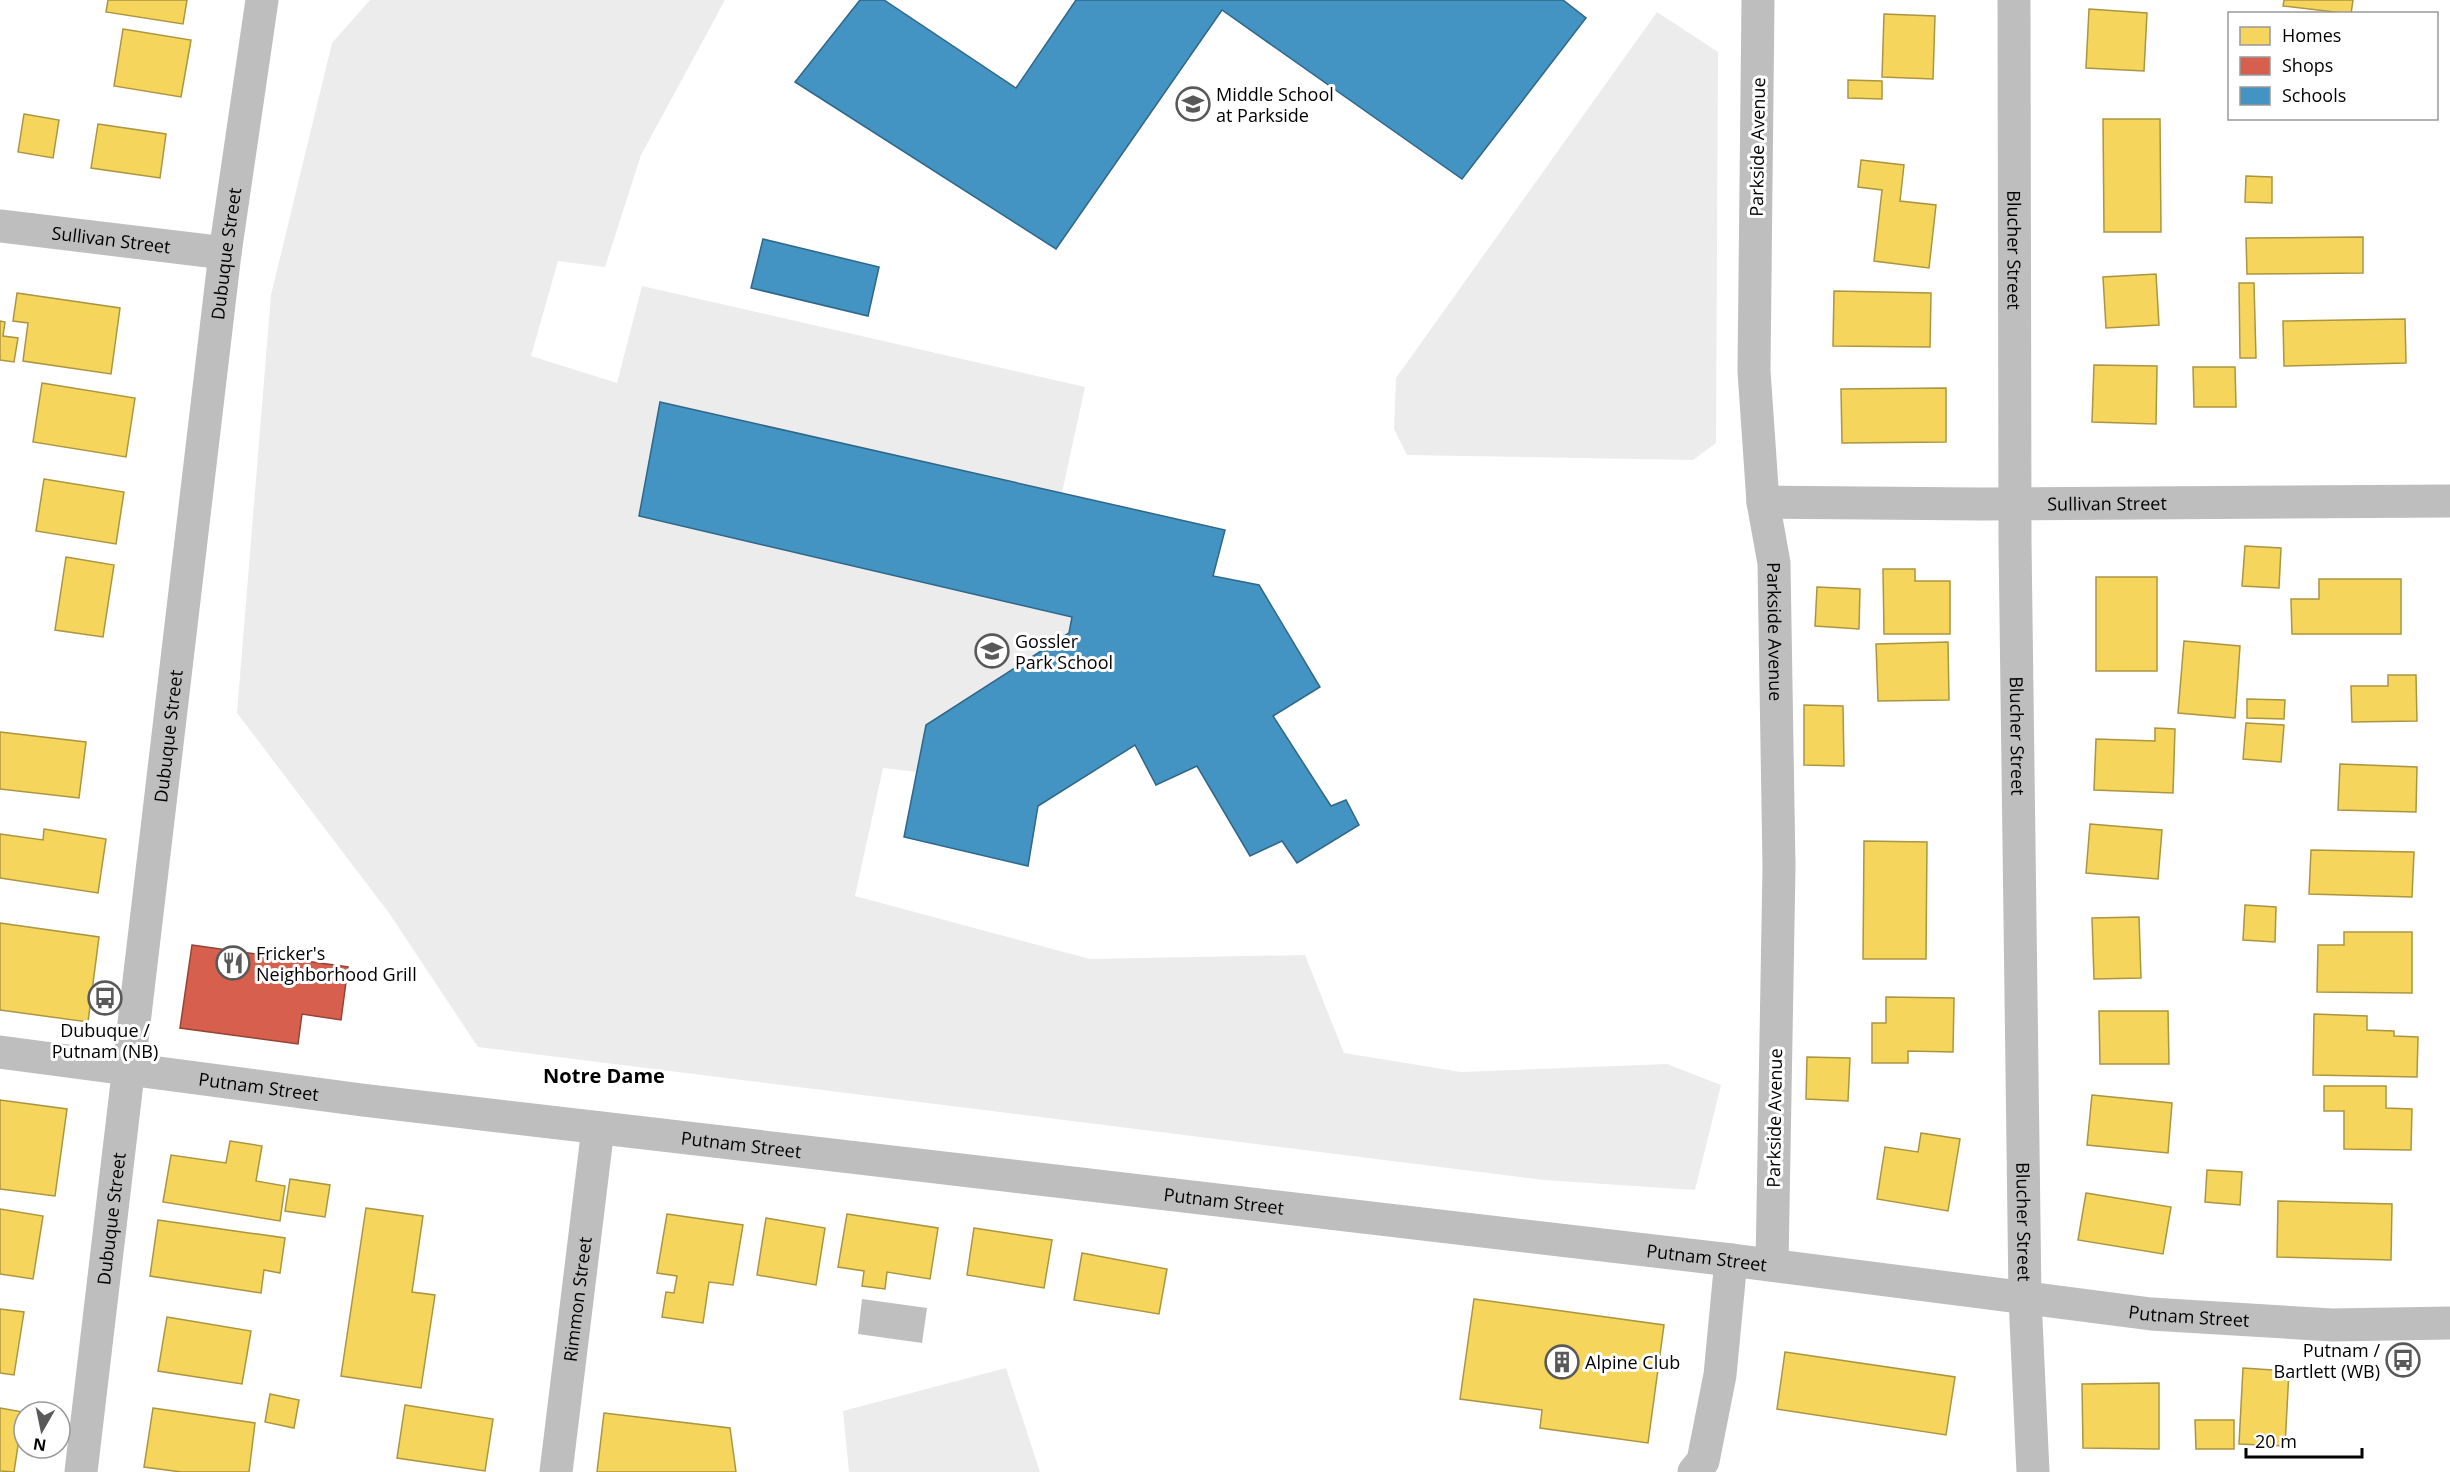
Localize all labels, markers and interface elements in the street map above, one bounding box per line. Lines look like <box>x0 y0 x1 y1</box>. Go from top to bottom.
legend <box>2228 12 2438 120</box>
text: Homes <box>2282 23 2341 47</box>
text: Shops <box>2282 53 2333 77</box>
street label: Parkside Avenue <box>1744 77 1770 217</box>
place label: Middle School at Parkside <box>1216 82 1334 127</box>
text: Schools <box>2282 83 2346 107</box>
school or university icon: Middle School at Parkside <box>1175 86 1211 122</box>
street label: Dubuque Street <box>205 186 246 321</box>
street label: Blucher Street <box>2002 190 2027 310</box>
street label: Sullivan Street <box>50 220 172 258</box>
street label: Sullivan Street <box>2047 491 2167 516</box>
street label: Parkside Avenue <box>1762 562 1788 702</box>
place label: Gossler Park School <box>1015 629 1113 674</box>
school or university icon: Gossler Park School <box>974 633 1010 669</box>
street label: Dubuque Street <box>148 669 188 804</box>
street label: Blucher Street <box>2005 676 2030 796</box>
place label: Fricker's Neighborhood Grill <box>256 941 417 986</box>
restaurant icon: Fricker's Neighborhood Grill <box>215 945 251 981</box>
bus stop icon: Dubuque / Putnam (NB) <box>87 980 123 1016</box>
place label: Dubuque / Putnam (NB) <box>52 1018 158 1063</box>
street label: Parkside Avenue <box>1761 1048 1787 1188</box>
district label: Notre Dame <box>543 1062 665 1089</box>
street label: Putnam Street <box>197 1066 320 1106</box>
street label: Putnam Street <box>680 1125 803 1163</box>
street label: Dubuque Street <box>91 1151 131 1286</box>
street label: Blucher Street <box>2011 1162 2037 1282</box>
street label: Putnam Street <box>1162 1182 1285 1220</box>
street label: Rimmon Street <box>558 1235 597 1363</box>
street label: Putnam Street <box>1645 1238 1768 1276</box>
street label: Putnam Street <box>2127 1299 2250 1332</box>
place label: Putnam / Bartlett (WB) <box>2274 1338 2380 1383</box>
bus stop icon: Putnam / Bartlett (WB) <box>2385 1342 2421 1378</box>
building icon: Alpine Club <box>1544 1344 1580 1380</box>
place label: Alpine Club <box>1585 1350 1680 1374</box>
north arrow <box>12 1400 72 1460</box>
scale bar <box>2246 1421 2362 1459</box>
text: 20 m <box>2255 1429 2297 1453</box>
text: N <box>32 1433 48 1457</box>

